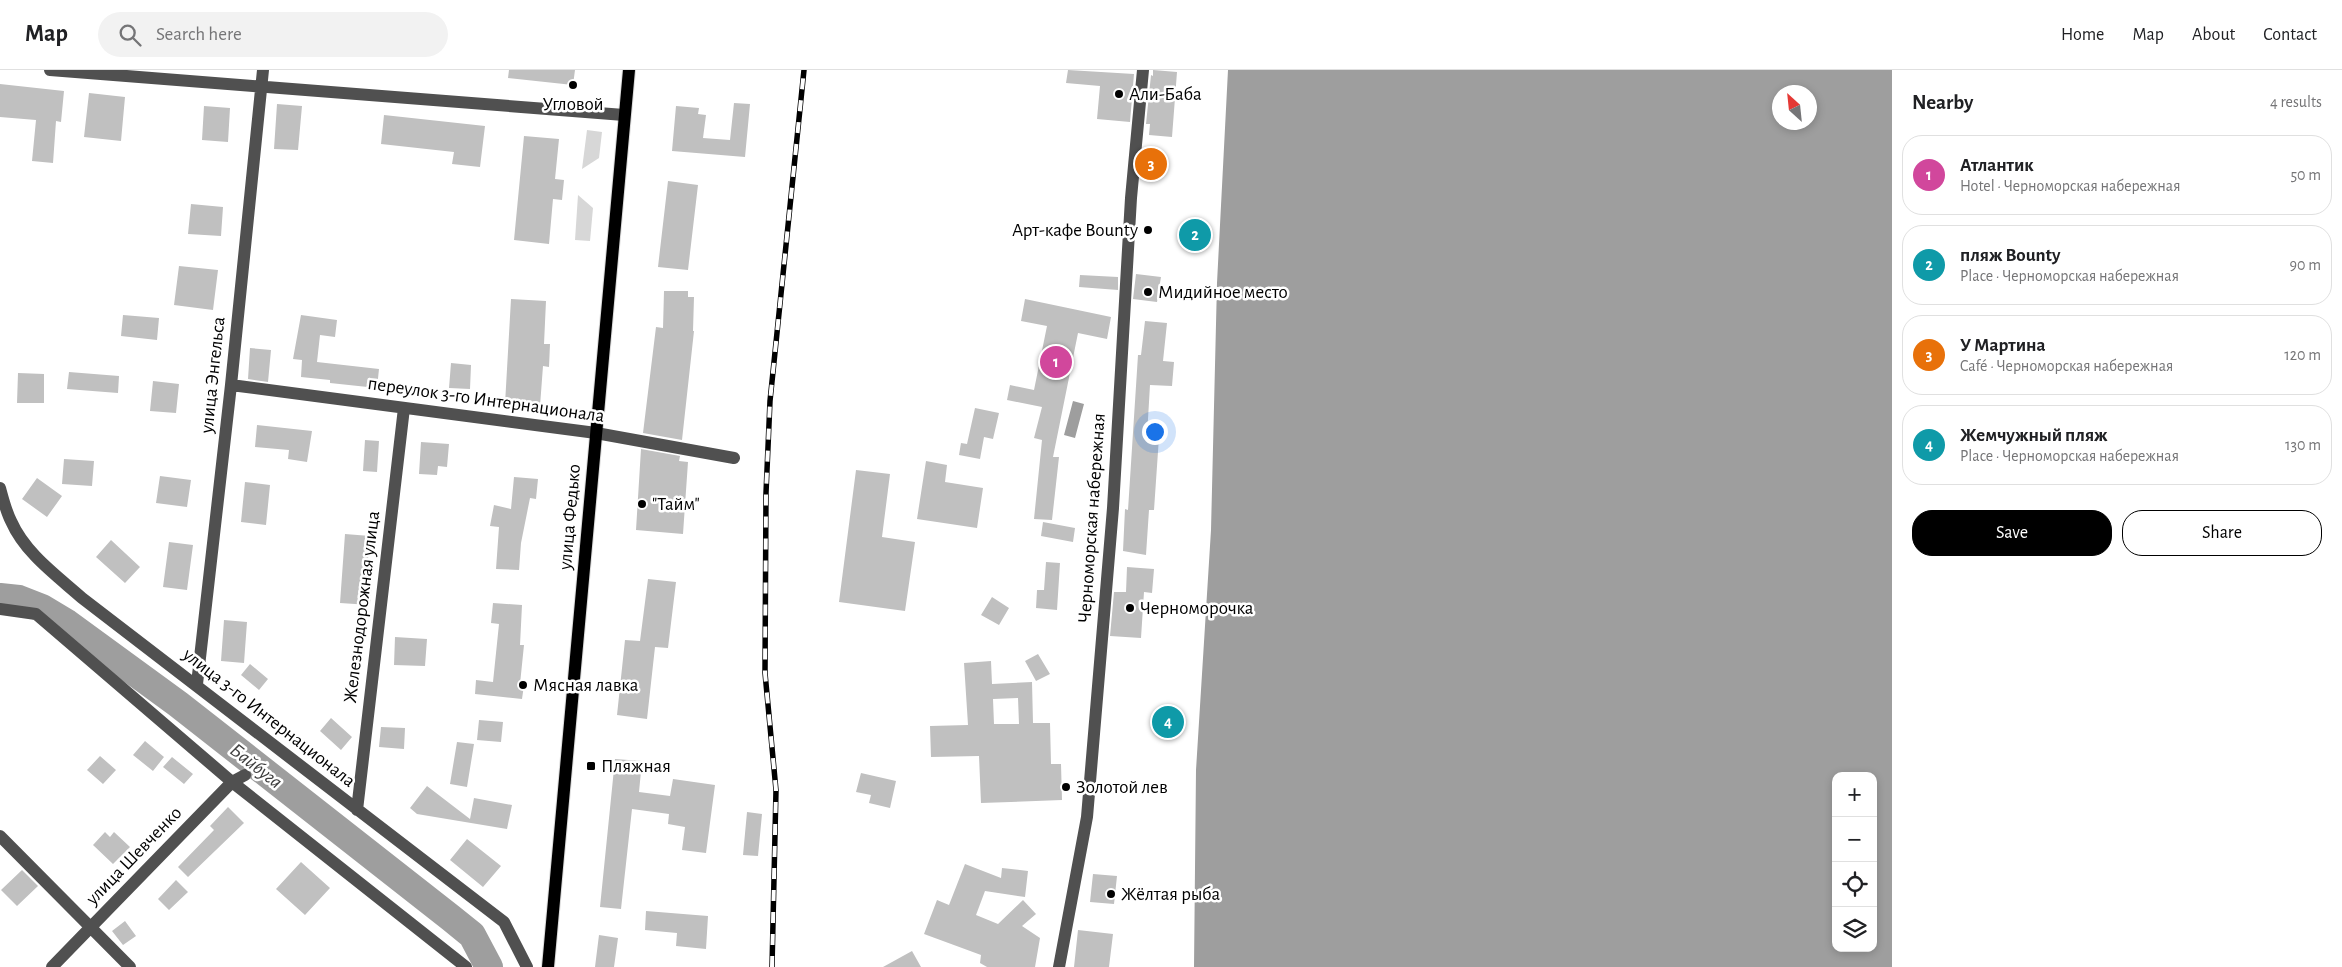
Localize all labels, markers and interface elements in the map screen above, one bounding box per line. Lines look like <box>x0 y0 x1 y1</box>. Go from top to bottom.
search box <box>98 12 448 57</box>
icon: search <box>116 21 144 49</box>
text: Map <box>25 22 68 46</box>
text: Search here <box>156 25 242 44</box>
text: Home <box>2061 26 2104 44</box>
text: Map <box>2132 26 2164 44</box>
text: About <box>2192 26 2235 44</box>
text: Contact <box>2263 26 2317 44</box>
marker: Угловой <box>567 79 579 91</box>
place label: Али-Баба <box>1129 85 1202 104</box>
north arrow <box>1772 85 1817 130</box>
marker: Али-Баба <box>1113 88 1125 100</box>
text: Nearby <box>1912 92 1973 113</box>
text: 4 results <box>2270 94 2322 110</box>
place label: Угловой <box>542 95 604 114</box>
pin: 3 <box>1135 145 1167 183</box>
text: Атлантик <box>1960 156 2034 175</box>
text: 1 <box>1926 167 1932 183</box>
text: 50 m <box>2290 167 2321 183</box>
text: Hotel · Черноморская набережная <box>1960 178 2180 194</box>
pin: 2 <box>1179 216 1211 254</box>
place label: Арт-кафе Bounty <box>1012 221 1138 240</box>
marker: Арт-кафе Bounty <box>1142 224 1154 236</box>
text: пляж Bounty <box>1960 246 2061 265</box>
text: 2 <box>1925 257 1933 273</box>
text: 90 m <box>2290 257 2321 273</box>
text: Place · Черноморская набережная <box>1960 268 2179 284</box>
place label: Мидийное место <box>1158 283 1288 302</box>
marker: Мидийное место <box>1142 286 1154 298</box>
street label: улица Энгельса <box>197 315 229 435</box>
text: У Мартина <box>1960 336 2045 355</box>
pin: 1 <box>1040 343 1072 381</box>
text: 3 <box>1926 347 1932 363</box>
text: 120 m <box>2284 347 2321 363</box>
text: Café · Черноморская набережная <box>1960 358 2173 374</box>
street label: переулок 3-го Интернационала <box>366 374 606 426</box>
street label: Черноморская набережная <box>1075 413 1109 623</box>
your location <box>1142 419 1168 445</box>
text: Жемчужный пляж <box>1960 426 2108 445</box>
text: 4 <box>1925 437 1933 453</box>
text: 130 m <box>2285 437 2321 453</box>
text: Place · Черноморская набережная <box>1960 448 2179 464</box>
street label: улица Федько <box>556 463 584 572</box>
place label: "Тайм" <box>652 495 700 514</box>
marker: "Тайм" <box>636 498 648 510</box>
street label: Железнодорожная улица <box>341 509 383 704</box>
button: Save <box>1912 510 2112 556</box>
button: Share <box>2122 510 2322 556</box>
place label: Черноморочка <box>1140 599 1254 618</box>
marker: Черноморочка <box>1124 602 1136 614</box>
street label: улица 3-го Интернационала <box>179 644 359 791</box>
place label: Мясная лавка <box>533 676 639 695</box>
marker: Мясная лавка <box>517 679 529 691</box>
pin: 4 <box>1152 703 1184 741</box>
water label: Байбуга <box>226 740 286 792</box>
place label: Пляжная <box>601 757 671 776</box>
marker: Пляжная <box>585 760 597 772</box>
map controls <box>1832 772 1877 952</box>
button: + <box>1832 772 1877 817</box>
place label: Золотой лев <box>1076 778 1168 797</box>
marker: Золотой лев <box>1060 781 1072 793</box>
street label: улица Шевченко <box>82 803 185 909</box>
button: − <box>1832 817 1877 862</box>
button: locate <box>1832 862 1877 907</box>
place label: Жёлтая рыба <box>1121 885 1221 904</box>
marker: Жёлтая рыба <box>1105 888 1117 900</box>
button: layers <box>1832 907 1877 952</box>

